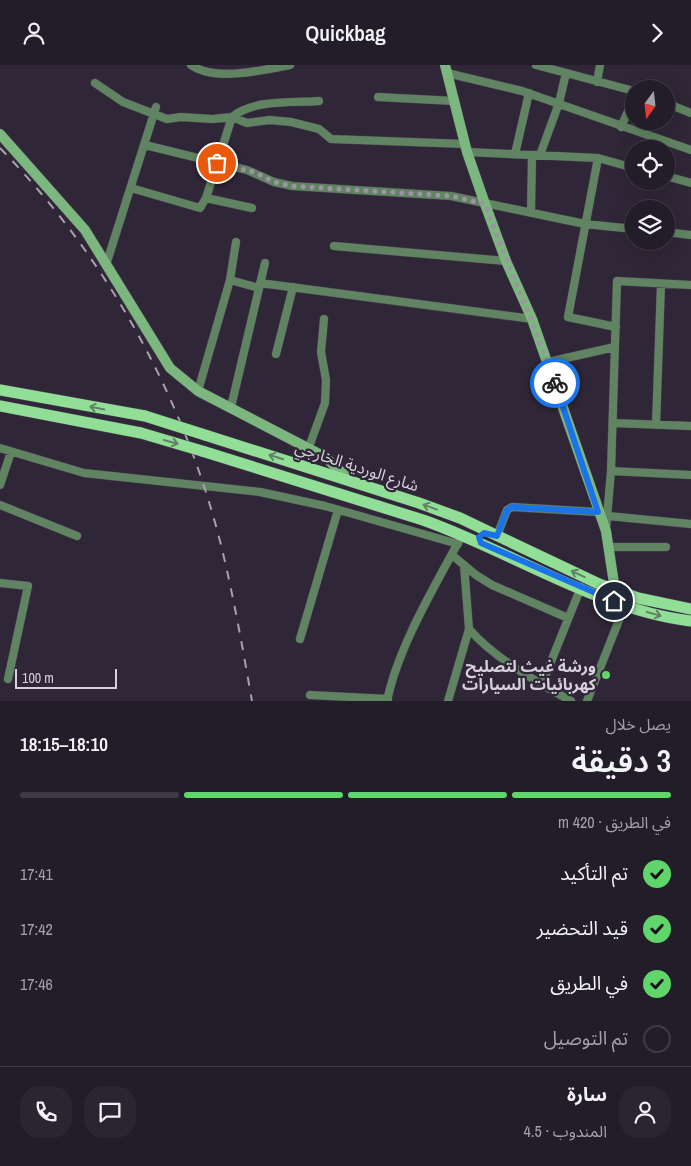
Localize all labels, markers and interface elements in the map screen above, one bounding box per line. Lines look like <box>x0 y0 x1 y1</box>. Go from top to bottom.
text: Quickbag <box>305 18 386 48</box>
icon: person <box>20 19 48 47</box>
icon: forward <box>643 19 671 47</box>
north arrow <box>625 80 675 130</box>
map controls <box>625 80 675 250</box>
button: locate <box>625 140 675 190</box>
pin <box>196 142 238 184</box>
icon: bag <box>203 149 231 177</box>
button: layers <box>625 200 675 250</box>
courier <box>530 358 580 408</box>
icon: bike <box>541 369 569 397</box>
one-way arrow <box>89 402 105 412</box>
street label: شارع الوردية الخارجي <box>292 436 422 498</box>
one-way arrow <box>163 438 179 448</box>
one-way arrow <box>268 452 284 462</box>
one-way arrow <box>423 502 439 511</box>
one-way arrow <box>571 569 586 579</box>
pin <box>593 580 635 622</box>
icon: home <box>600 587 628 615</box>
one-way arrow <box>646 609 662 619</box>
place label: ورشة غيث لتصليح كهربائيات السيارات <box>462 655 597 695</box>
scale bar <box>15 666 118 689</box>
text: 100 m <box>22 669 54 687</box>
marker: ورشة غيث لتصليح كهربائيات السيارات <box>600 669 612 681</box>
text: يصل خلال <box>606 713 671 735</box>
text: 18:10–18:15 <box>20 731 108 757</box>
text: 3 دقيقة <box>571 739 671 782</box>
text: في الطريق · 420 m <box>558 811 671 833</box>
text: تم التأكيد <box>560 860 628 886</box>
icon: check <box>643 860 671 888</box>
text: 17:41 <box>20 863 53 885</box>
text: قيد التحضير <box>537 915 628 941</box>
icon: check <box>643 915 671 943</box>
text: 17:42 <box>20 918 53 940</box>
text: في الطريق <box>550 970 628 996</box>
icon: check <box>643 970 671 998</box>
text: 17:46 <box>20 973 53 995</box>
text: تم التوصيل <box>544 1025 628 1051</box>
text: سارة <box>567 1081 607 1107</box>
button: phone <box>20 1086 72 1138</box>
button: chat <box>84 1086 136 1138</box>
button: person <box>619 1086 671 1138</box>
text: المندوب · 4.5 <box>524 1120 607 1142</box>

